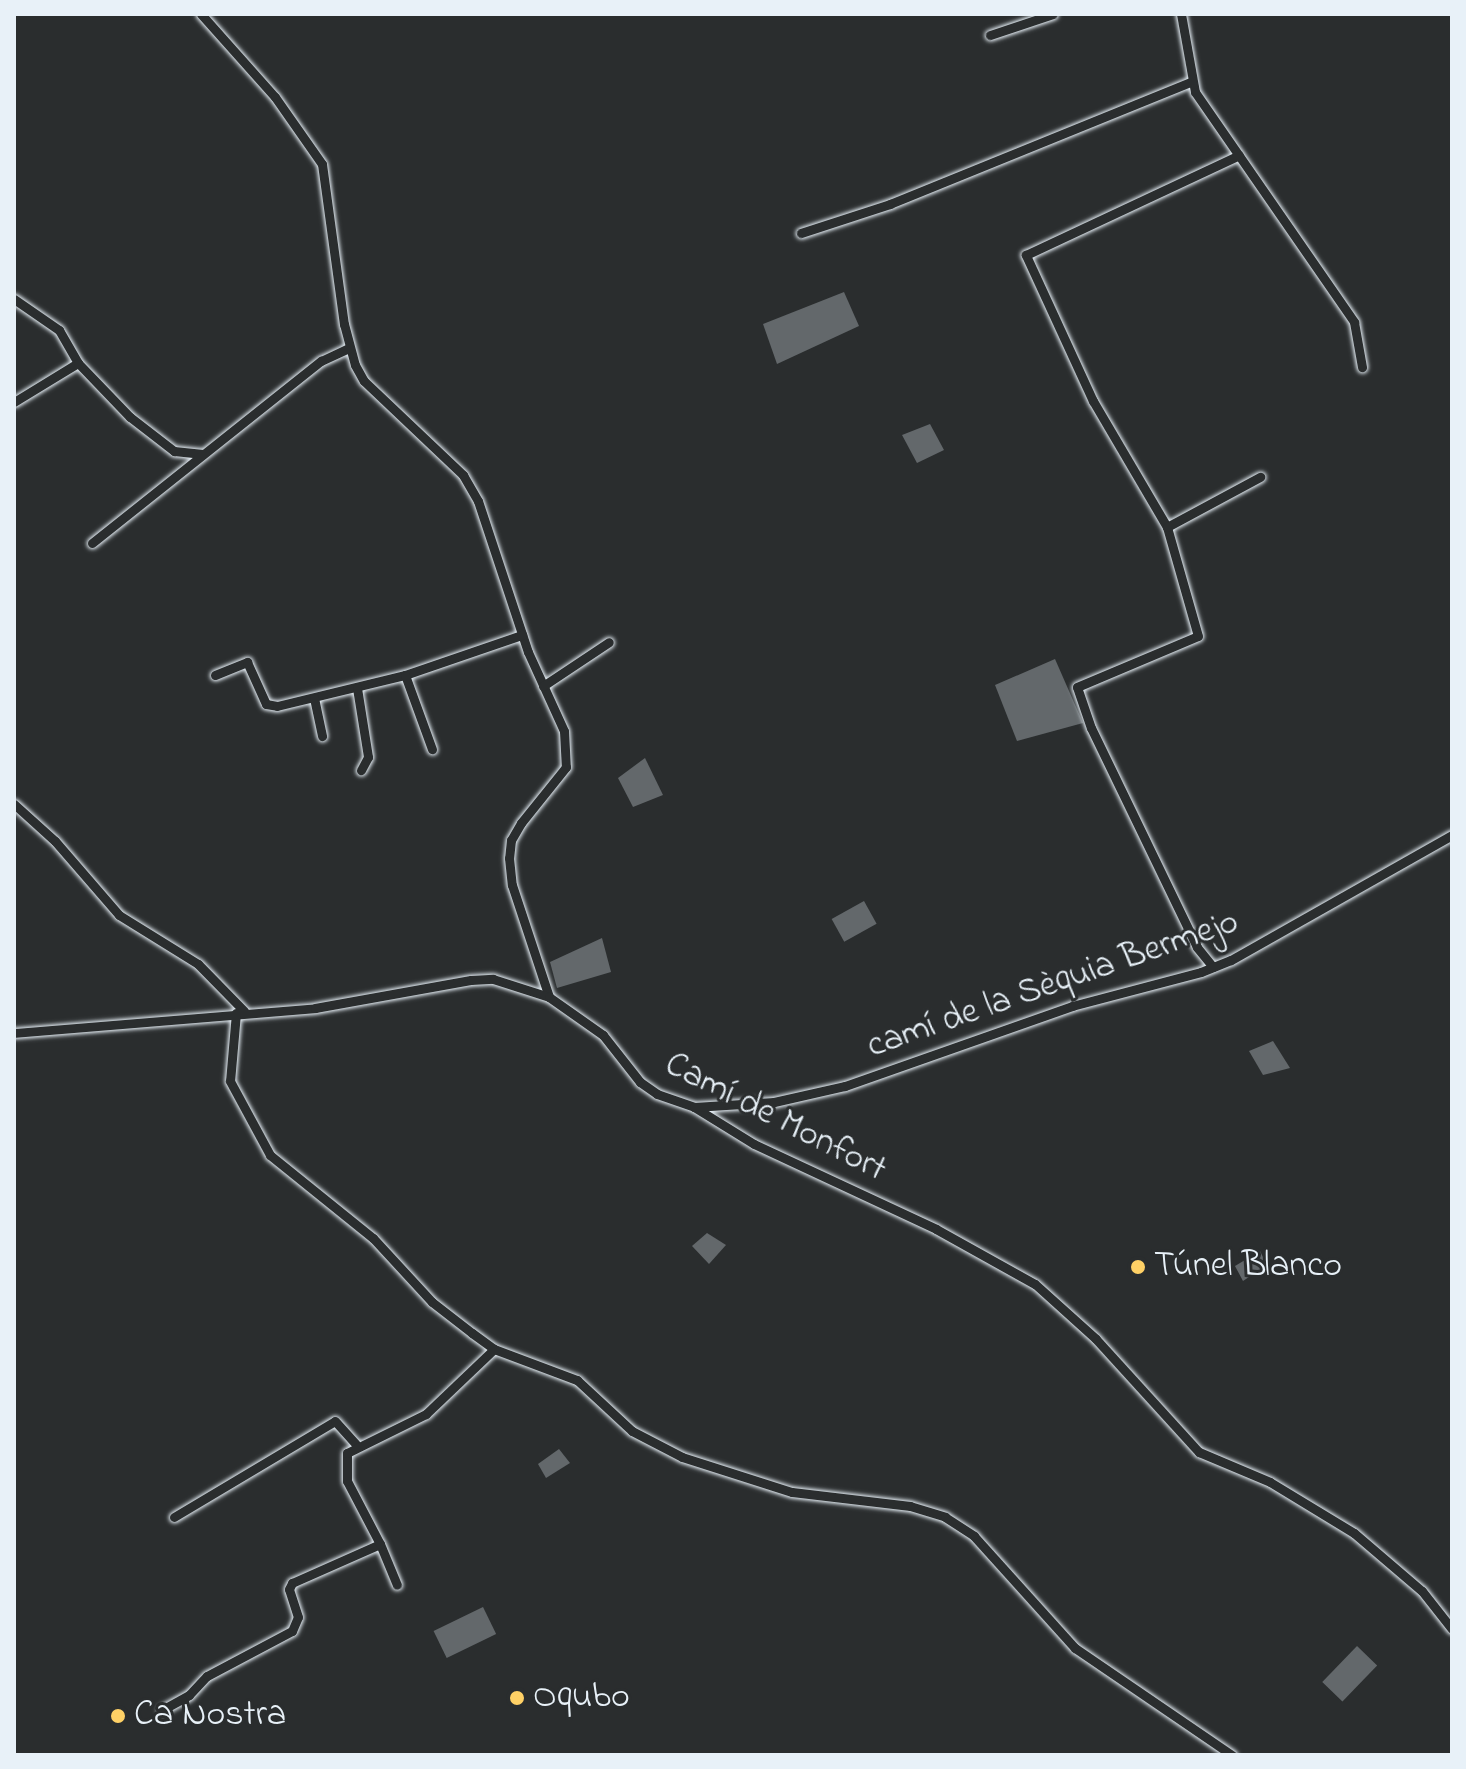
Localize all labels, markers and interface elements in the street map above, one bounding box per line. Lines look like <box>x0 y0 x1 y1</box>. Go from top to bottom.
street label: camí de la Sèquia Bermejo <box>862 901 1244 1069</box>
street label: Camí de Monfort <box>657 1044 893 1192</box>
place label: Túnel Blanco <box>1154 1245 1342 1289</box>
marker: Túnel Blanco <box>1129 1258 1147 1276</box>
place label: Oqubo <box>533 1676 630 1720</box>
marker: Oqubo <box>508 1689 526 1707</box>
place label: Ca Nostra <box>134 1694 286 1738</box>
marker: Ca Nostra <box>109 1707 127 1725</box>

